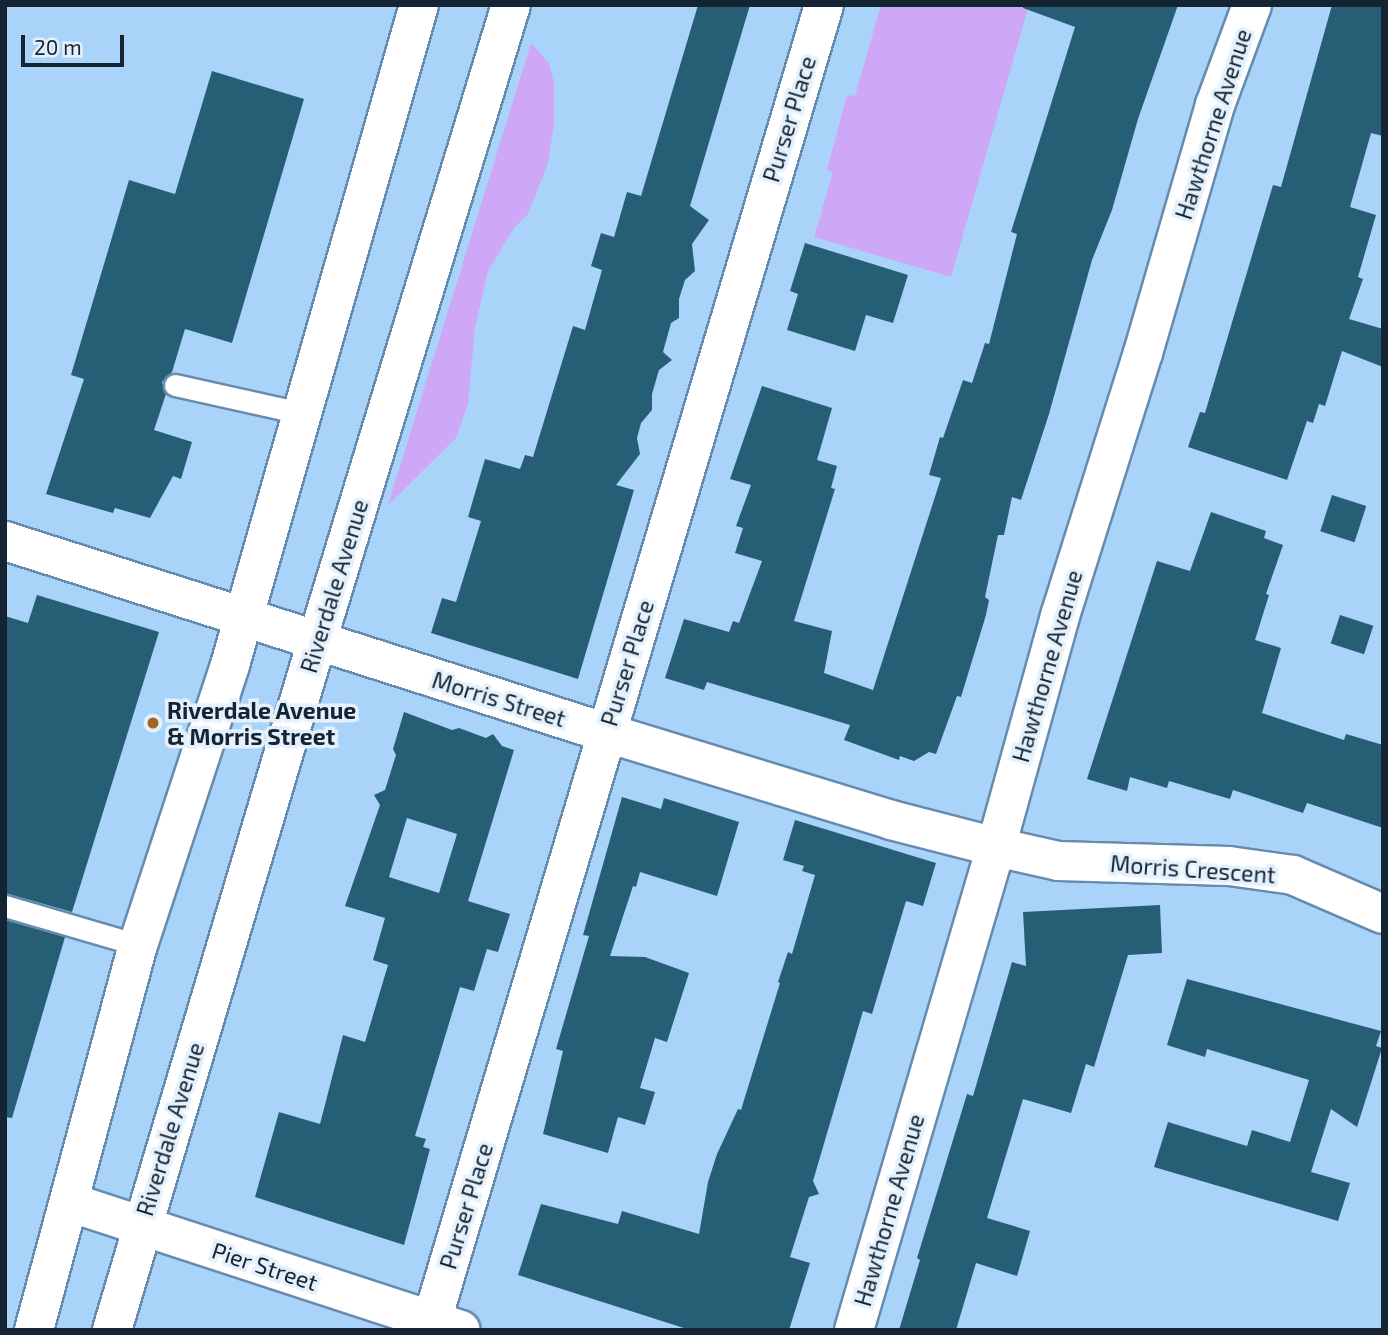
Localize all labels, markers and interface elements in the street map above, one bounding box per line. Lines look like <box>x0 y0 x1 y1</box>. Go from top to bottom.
scale bar <box>24 21 128 65</box>
street label: Hawthorne Avenue <box>1169 25 1257 223</box>
text: 20 m <box>34 34 82 59</box>
street label: Purser Place <box>757 52 821 186</box>
street label: Riverdale Avenue <box>294 496 374 676</box>
street label: Hawthorne Avenue <box>1006 566 1088 766</box>
street label: Purser Place <box>595 596 659 730</box>
street label: Morris Street <box>429 666 569 732</box>
place label: Riverdale Avenue & Morris Street <box>167 696 357 750</box>
marker: Riverdale Avenue & Morris Street <box>145 715 161 731</box>
street label: Morris Crescent <box>1109 849 1277 889</box>
street label: Riverdale Avenue <box>130 1039 210 1219</box>
street label: Hawthorne Avenue <box>848 1110 930 1310</box>
street label: Purser Place <box>434 1139 498 1273</box>
street label: Pier Street <box>208 1236 322 1296</box>

